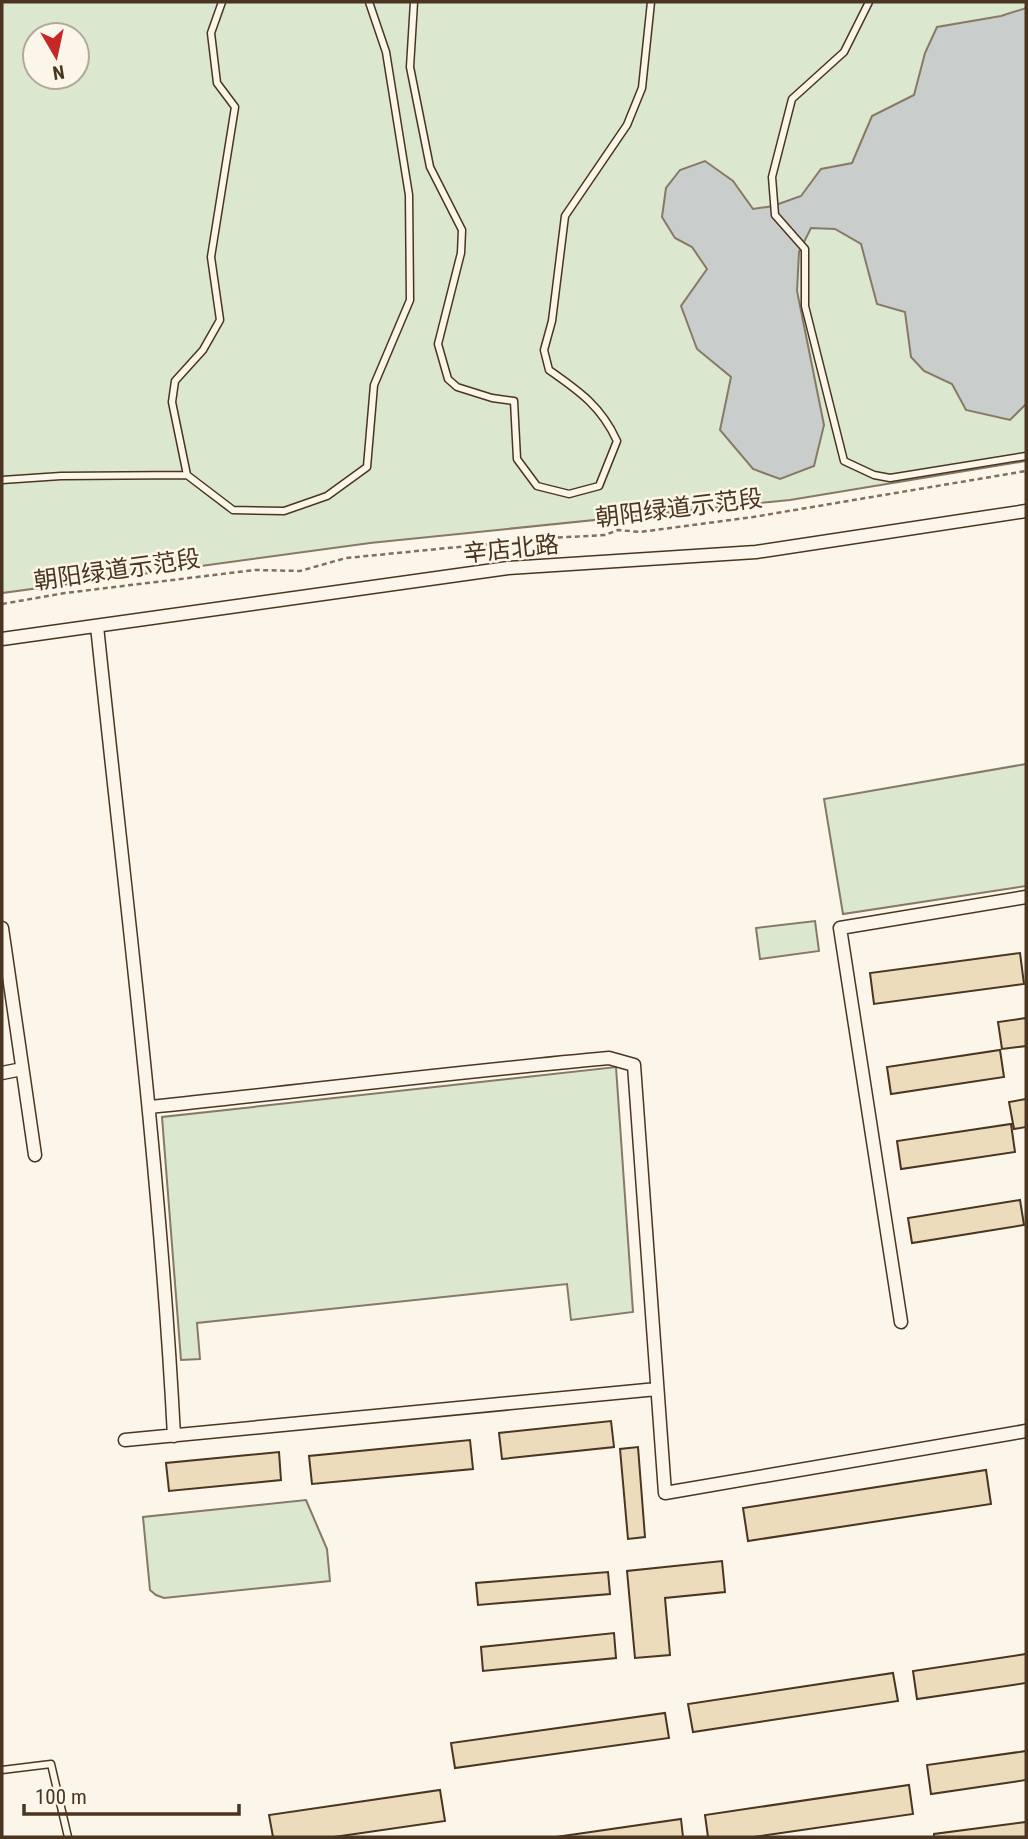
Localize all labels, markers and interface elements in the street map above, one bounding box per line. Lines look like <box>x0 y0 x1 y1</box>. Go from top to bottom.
north arrow <box>21 21 91 91</box>
text: N <box>51 60 66 85</box>
street label: 朝阳绿道示范段 <box>594 484 764 532</box>
street label: 辛店北路 <box>462 530 560 568</box>
street label: 朝阳绿道示范段 <box>32 544 202 596</box>
scale bar <box>24 1772 240 1816</box>
text: 100 m <box>35 1785 87 1809</box>

